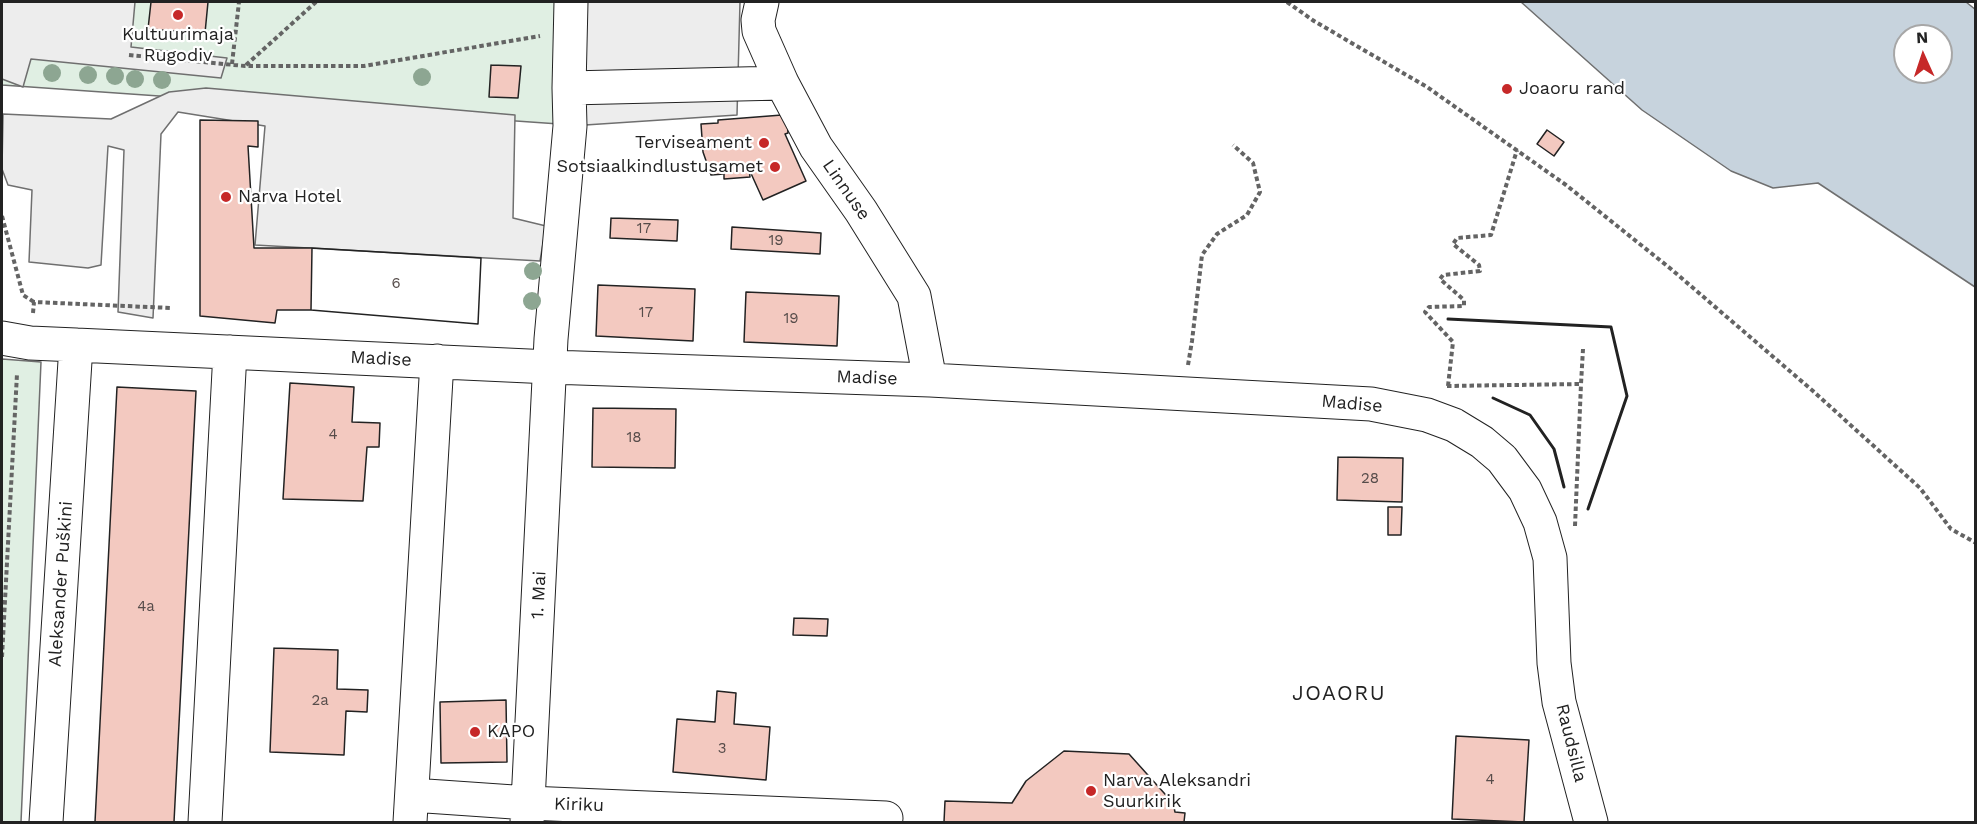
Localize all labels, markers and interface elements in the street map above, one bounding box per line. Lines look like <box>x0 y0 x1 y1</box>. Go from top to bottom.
marker: Kultuurimaja Rugodiv <box>171 8 185 22</box>
place label: Kultuurimaja Rugodiv <box>122 24 234 66</box>
north arrow <box>1893 24 1953 84</box>
text: N <box>1916 28 1929 47</box>
place label: Joaoru rand <box>1519 78 1625 100</box>
marker: Joaoru rand <box>1500 82 1514 96</box>
place label: Terviseament <box>635 132 752 154</box>
marker: Terviseament <box>757 136 771 150</box>
place label: Sotsiaalkindlustusamet <box>556 156 763 178</box>
street label: Linnuse <box>817 156 875 224</box>
marker: Sotsiaalkindlustusamet <box>768 160 782 174</box>
place label: Narva Hotel <box>238 186 341 208</box>
marker: Narva Hotel <box>219 190 233 204</box>
house number: 17 <box>637 220 651 238</box>
house number: 19 <box>768 232 784 250</box>
house number: 6 <box>391 275 401 293</box>
house number: 17 <box>639 304 653 322</box>
house number: 19 <box>783 310 799 328</box>
street label: Madise <box>350 347 412 371</box>
street label: Madise <box>836 366 898 390</box>
street label: Madise <box>1320 391 1384 417</box>
house number: 4 <box>328 426 338 444</box>
house number: 18 <box>626 429 642 447</box>
house number: 28 <box>1361 470 1379 488</box>
street label: Aleksander Puškini <box>44 500 78 668</box>
street label: 1. Mai <box>527 570 551 620</box>
house number: 4a <box>137 598 155 616</box>
district label: JOAORU <box>1292 681 1386 707</box>
house number: 2a <box>311 692 329 710</box>
street label: Raudsilla <box>1551 702 1591 784</box>
place label: KAPO <box>487 721 535 743</box>
marker: KAPO <box>468 725 482 739</box>
house number: 3 <box>718 740 726 758</box>
place label: Narva Aleksandri Suurkirik <box>1103 770 1251 812</box>
house number: 4 <box>1485 771 1495 789</box>
marker: Narva Aleksandri Suurkirik <box>1084 784 1098 798</box>
street label: Kiriku <box>554 793 604 817</box>

